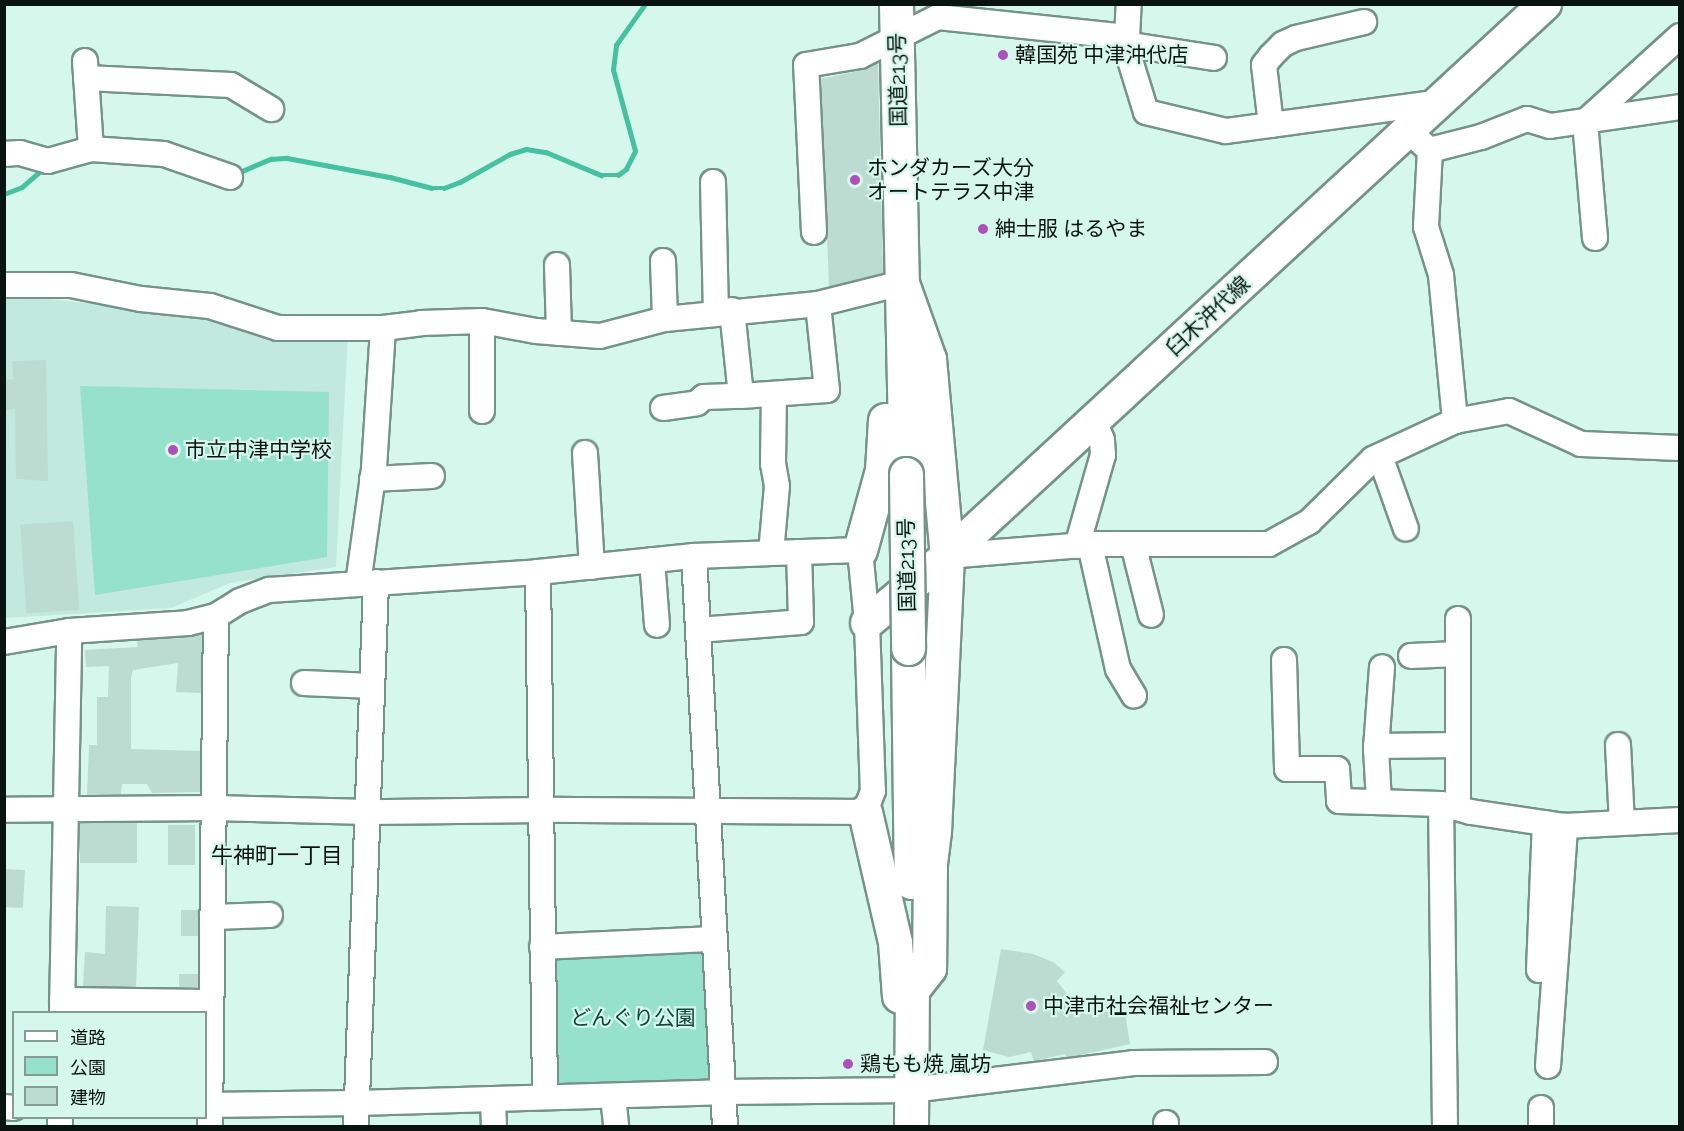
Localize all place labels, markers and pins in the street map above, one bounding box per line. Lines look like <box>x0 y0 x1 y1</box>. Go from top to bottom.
place label: 韓国苑 中津沖代店 <box>1015 42 1188 68</box>
marker: 韓国苑 中津沖代店 <box>996 48 1010 62</box>
place label: ホンダカーズ大分 オートテラス中津 <box>867 155 1035 205</box>
marker: ホンダカーズ大分 オートテラス中津 <box>848 173 862 187</box>
place label: 紳士服 はるやま <box>995 216 1147 242</box>
marker: 紳士服 はるやま <box>976 222 990 236</box>
place label: 市立中津中学校 <box>185 437 332 463</box>
marker: 市立中津中学校 <box>166 443 180 457</box>
place label: 中津市社会福祉センター <box>1043 993 1274 1019</box>
marker: 中津市社会福祉センター <box>1024 999 1038 1013</box>
place label: 鶏もも焼 嵐坊 <box>860 1051 991 1077</box>
marker: 鶏もも焼 嵐坊 <box>841 1057 855 1071</box>

